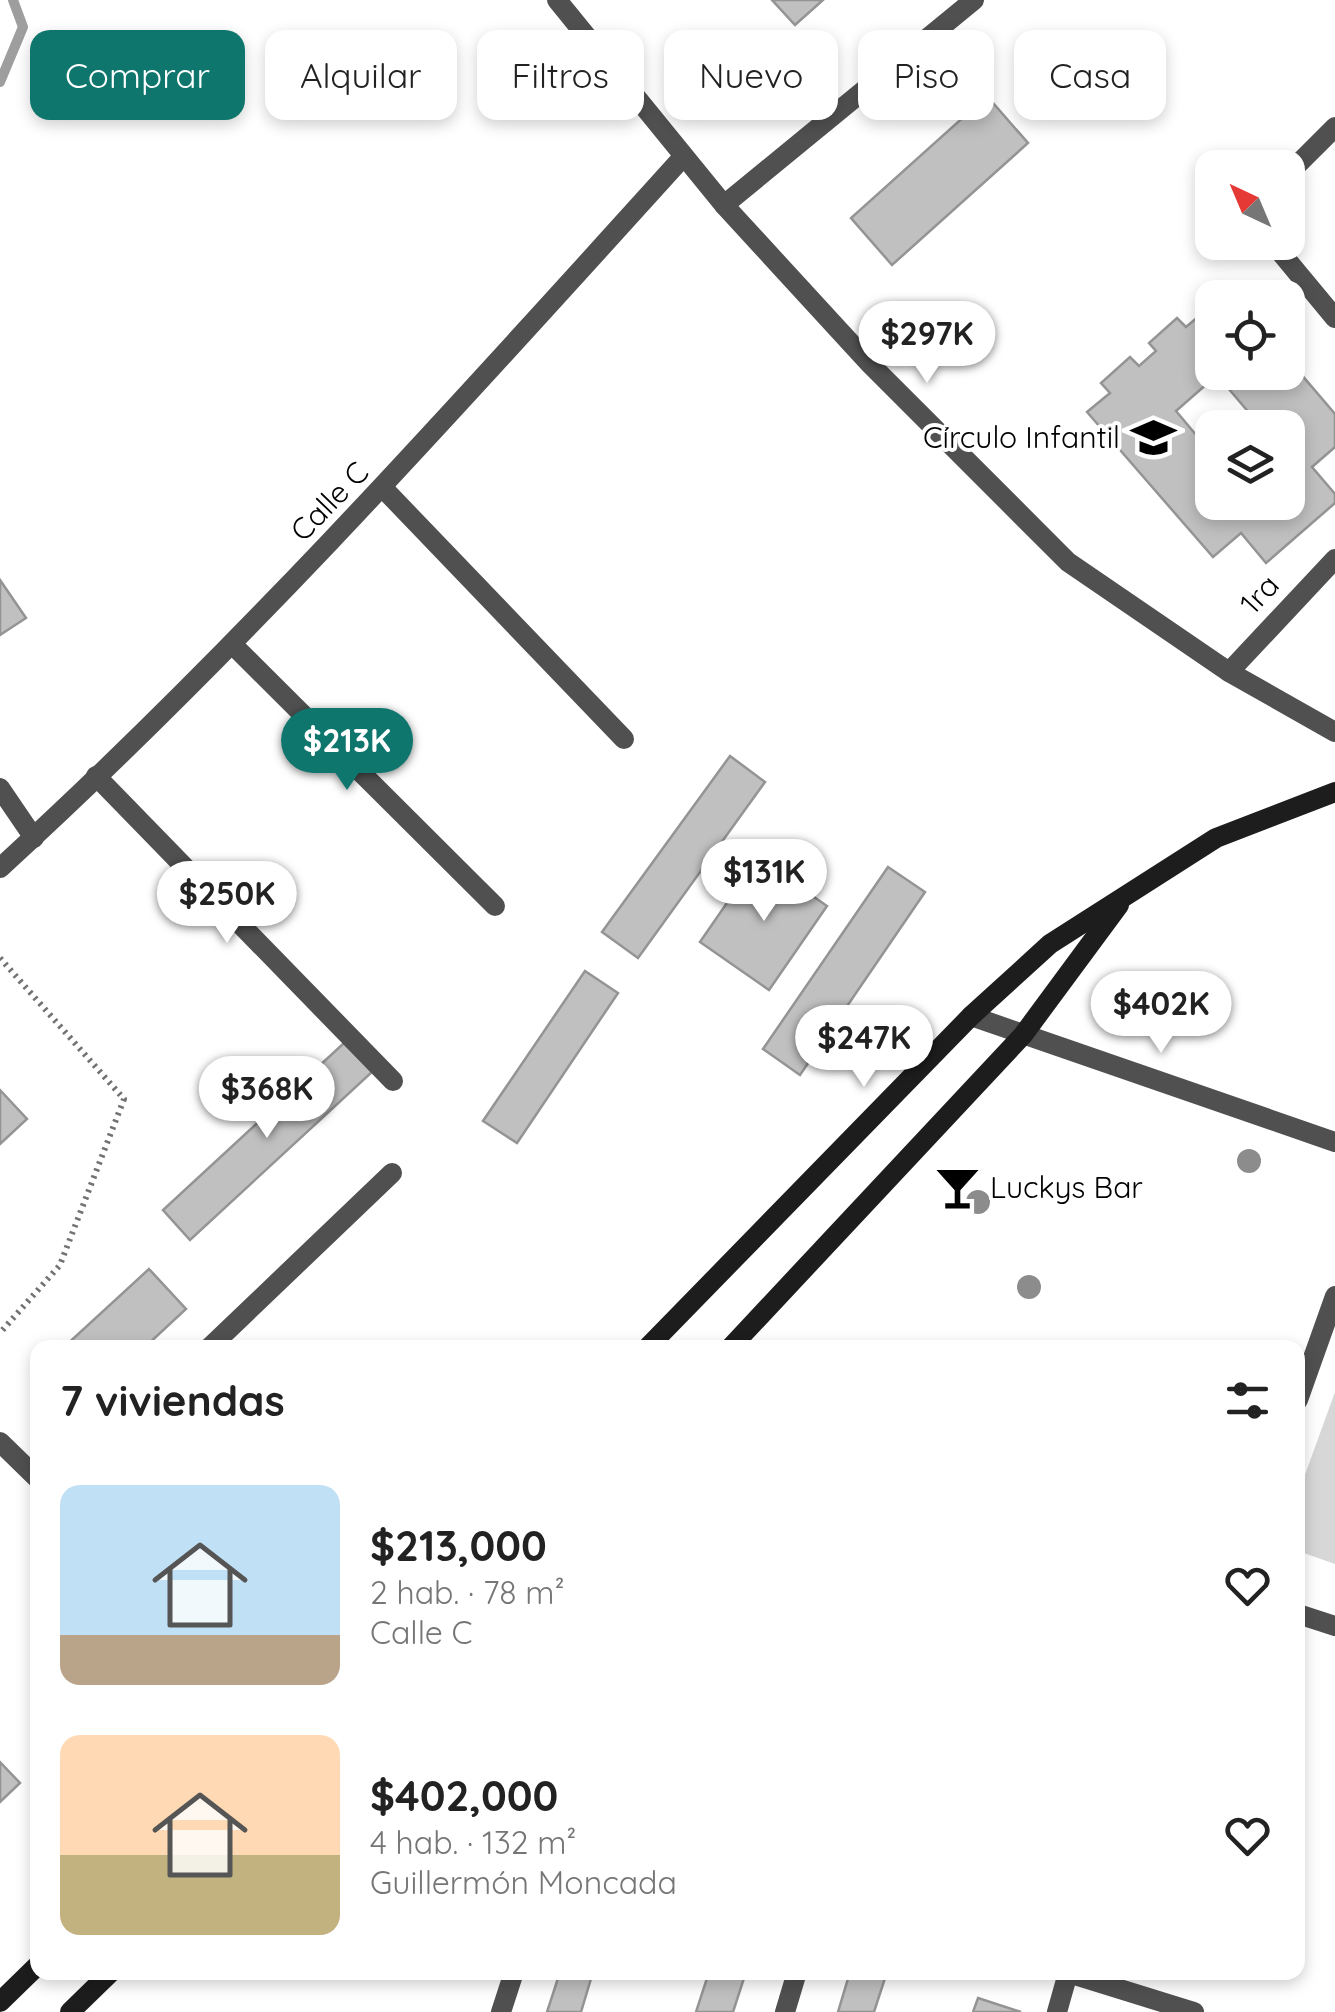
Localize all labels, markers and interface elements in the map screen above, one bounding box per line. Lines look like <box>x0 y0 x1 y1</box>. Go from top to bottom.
chip: Comprar <box>30 30 245 120</box>
chip: Alquilar <box>265 30 457 120</box>
chip: Filtros <box>477 30 644 120</box>
chip: Nuevo <box>664 30 838 120</box>
chip: Piso <box>858 30 994 120</box>
chip: Casa <box>1014 30 1166 120</box>
north arrow <box>1195 150 1305 260</box>
map controls <box>1195 150 1305 520</box>
button: locate <box>1195 280 1305 390</box>
pin: $297K <box>857 301 997 386</box>
text: $297K <box>880 313 974 353</box>
button: layers <box>1195 410 1305 520</box>
school or university icon: Círculo Infantil <box>1129 413 1177 461</box>
place label: Círculo Infantil <box>923 418 1120 456</box>
street label: Calle C <box>282 453 376 549</box>
street label: 1ra <box>1231 566 1287 622</box>
pin: $213K <box>277 708 417 793</box>
text: $213K <box>303 720 391 760</box>
pin: $131K <box>694 839 834 924</box>
text: $131K <box>723 851 805 891</box>
pin: $250K <box>157 861 297 946</box>
text: $250K <box>179 873 275 913</box>
pin: $402K <box>1091 971 1231 1056</box>
text: $402K <box>1113 983 1209 1023</box>
pin: $247K <box>794 1005 934 1090</box>
text: $247K <box>817 1017 911 1057</box>
pin: $368K <box>197 1056 337 1141</box>
text: $368K <box>221 1068 313 1108</box>
bar icon: Luckys Bar <box>933 1163 981 1211</box>
place label: Luckys Bar <box>990 1168 1143 1206</box>
icon: filters <box>1220 1373 1275 1428</box>
text: 7 viviendas <box>60 1374 285 1427</box>
text: $213,000 <box>370 1519 547 1572</box>
icon: home <box>140 1525 260 1645</box>
icon: heart <box>1220 1558 1275 1613</box>
text: 2 hab. · 78 m² <box>370 1572 565 1612</box>
text: Calle C <box>370 1612 472 1652</box>
text: $402,000 <box>370 1769 558 1822</box>
icon: home <box>140 1775 260 1895</box>
icon: heart <box>1220 1808 1275 1863</box>
text: 4 hab. · 132 m² <box>370 1822 576 1862</box>
text: Guillermón Moncada <box>370 1862 677 1902</box>

